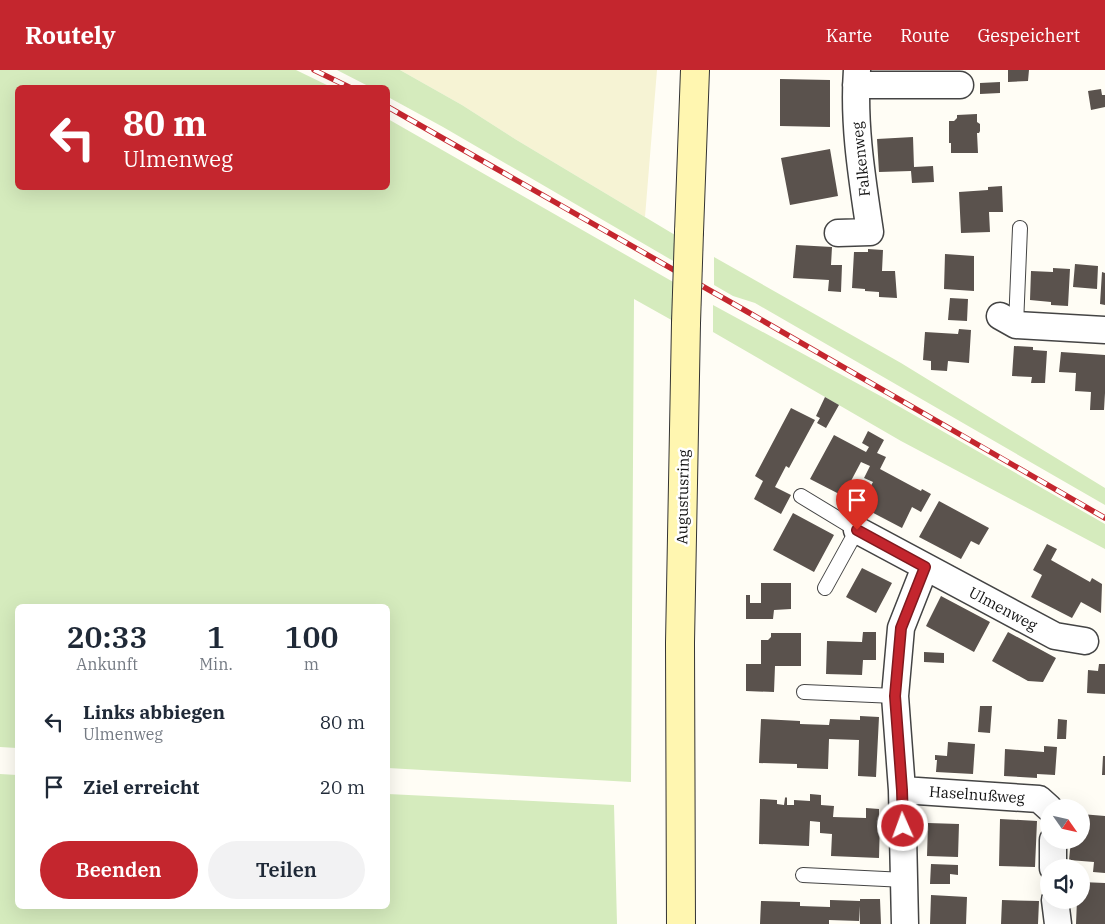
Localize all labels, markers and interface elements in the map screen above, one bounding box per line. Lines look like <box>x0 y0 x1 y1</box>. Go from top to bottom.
text: Routely <box>25 19 116 51</box>
text: Karte <box>826 24 872 47</box>
text: Route <box>900 24 949 47</box>
text: Gespeichert <box>977 24 1080 47</box>
text: 80 m <box>123 100 207 146</box>
icon: left <box>40 105 105 170</box>
street label: Falkenweg <box>847 121 874 197</box>
text: Ulmenweg <box>123 144 233 173</box>
street label: Augustusring <box>672 449 693 545</box>
pin <box>836 479 878 530</box>
icon: arrive <box>843 486 871 514</box>
street label: Ulmenweg <box>966 583 1041 635</box>
text: 20:33 <box>67 617 148 656</box>
text: 1 <box>207 617 225 656</box>
text: 100 <box>284 617 338 656</box>
text: Ankunft <box>76 654 138 674</box>
text: Min. <box>199 654 233 674</box>
text: m <box>304 654 319 674</box>
text: Links abbiegen <box>83 700 225 724</box>
icon: left <box>40 708 68 736</box>
text: 80 m <box>320 710 365 734</box>
text: Ulmenweg <box>83 724 163 744</box>
icon: arrive <box>40 773 68 801</box>
text: Ziel erreicht <box>83 775 199 799</box>
text: 20 m <box>320 775 365 799</box>
street label: Haselnußweg <box>929 782 1026 807</box>
position arrow <box>876 799 928 851</box>
north arrow <box>1040 799 1090 849</box>
map controls <box>1040 799 1090 909</box>
button: Beenden <box>40 841 198 899</box>
button: Teilen <box>208 841 365 899</box>
button: sound <box>1040 859 1090 909</box>

